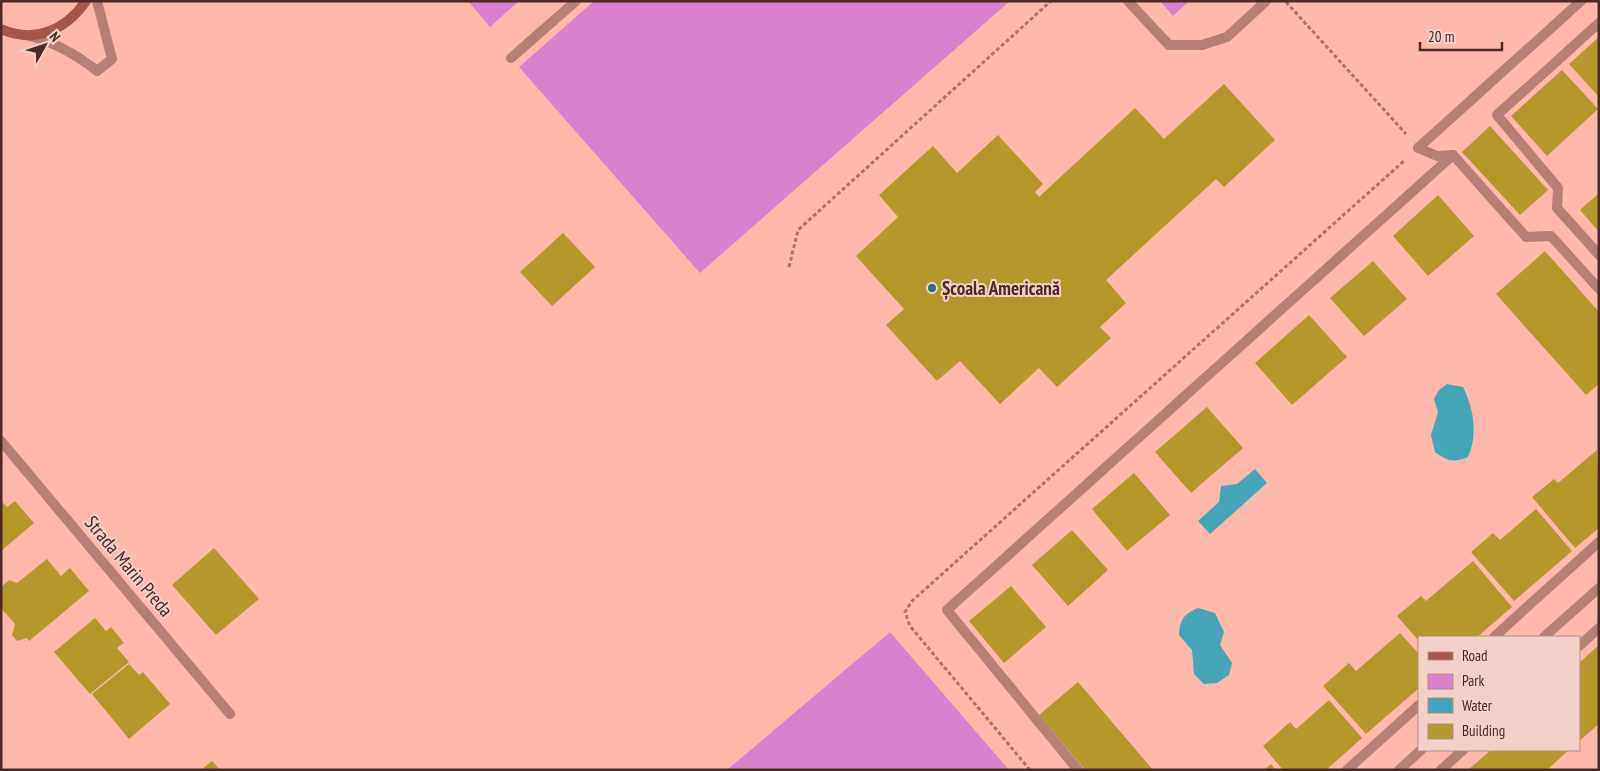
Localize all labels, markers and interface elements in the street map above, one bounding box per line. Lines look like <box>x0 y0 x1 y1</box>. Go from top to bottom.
north arrow <box>20 20 70 70</box>
scale bar <box>1420 20 1502 52</box>
text: 20 m <box>1428 27 1454 46</box>
text: N <box>46 28 64 45</box>
place label: Școala Americană <box>942 276 1060 301</box>
marker: Școala Americană <box>926 282 938 294</box>
street label: Strada Marin Preda <box>80 511 178 621</box>
legend <box>1418 636 1580 751</box>
text: Road <box>1462 646 1488 665</box>
text: Park <box>1462 671 1484 690</box>
text: Water <box>1462 696 1493 715</box>
text: Building <box>1462 721 1505 740</box>

